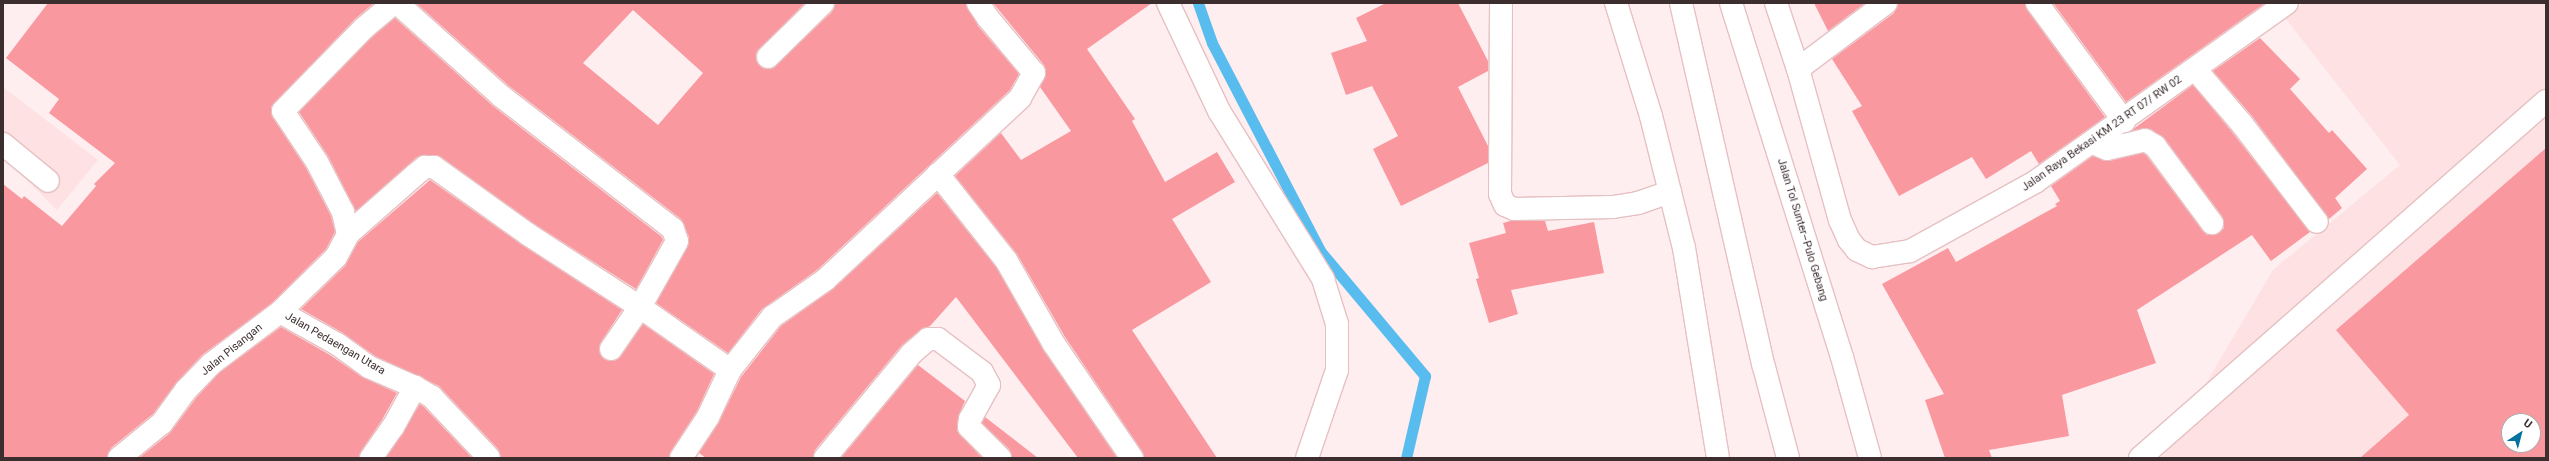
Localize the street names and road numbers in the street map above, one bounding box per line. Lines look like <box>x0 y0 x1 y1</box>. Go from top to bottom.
street label: Jalan Raya Bekasi KM 23 RT 07/ RW 02 <box>2019 73 2185 195</box>
street label: Jalan Tol Sunter–Pulo Gebang <box>1774 157 1830 303</box>
street label: Jalan Pedaengan Utara <box>283 310 387 378</box>
street label: Jalan Pisangan <box>199 321 265 379</box>

